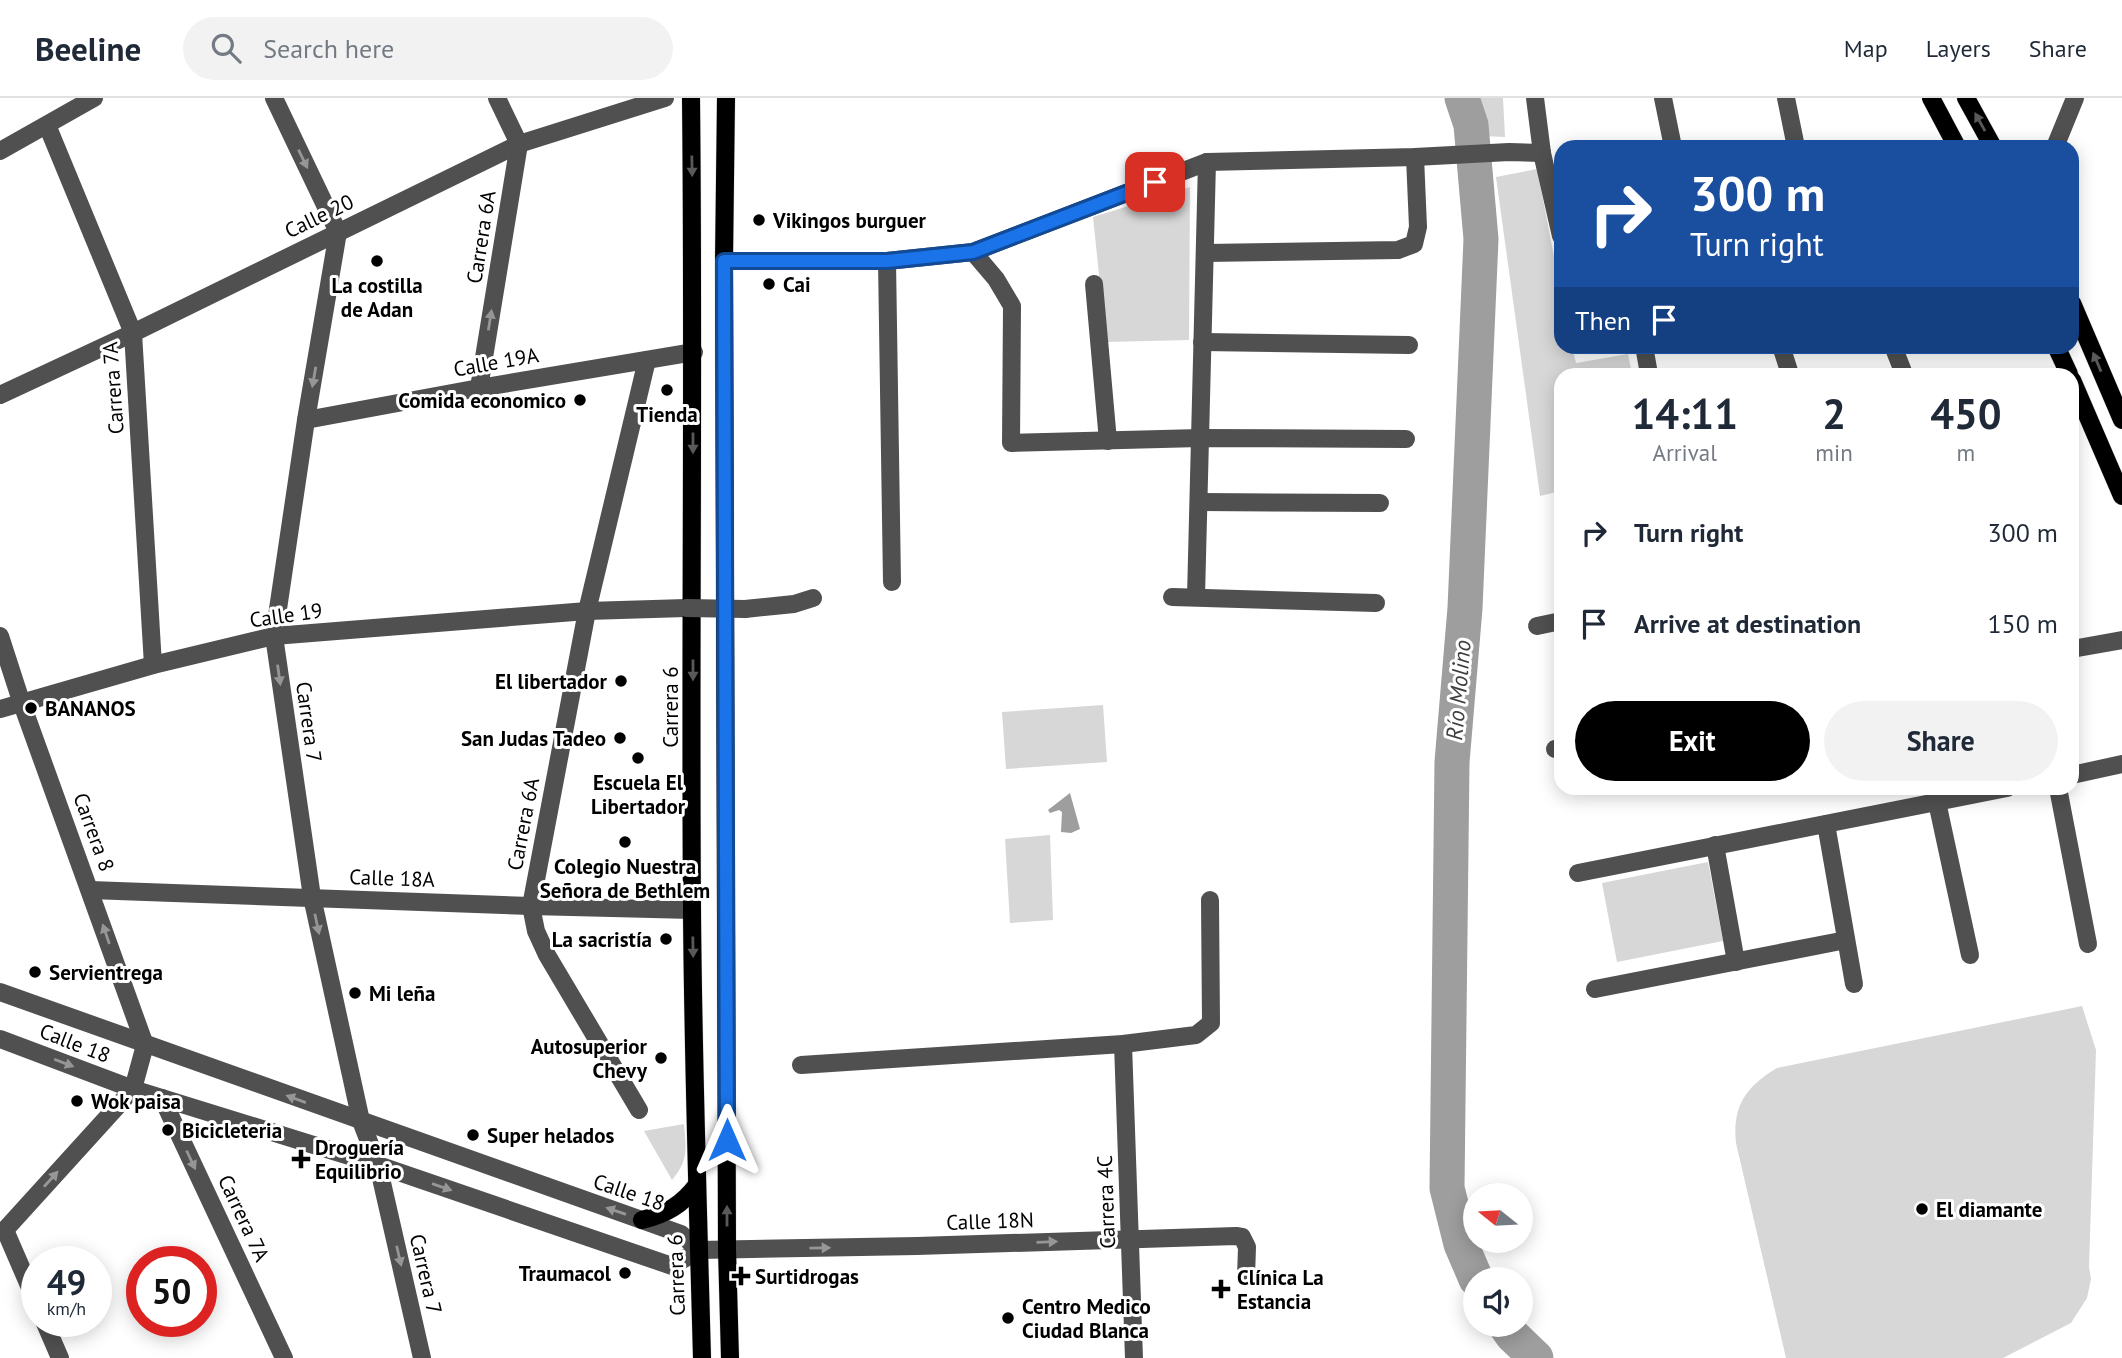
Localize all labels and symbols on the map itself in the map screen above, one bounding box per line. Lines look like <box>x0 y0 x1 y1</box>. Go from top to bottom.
one-way arrow <box>1974 113 1986 132</box>
one-way arrow <box>298 149 309 170</box>
pin <box>1125 152 1185 212</box>
one-way arrow <box>686 155 698 177</box>
street label: Calle 20 <box>280 188 358 244</box>
street label: Carrera 6A <box>460 188 502 285</box>
place label: Vikingos burguer <box>772 207 927 234</box>
marker: Vikingos burguer <box>751 212 767 228</box>
marker: La costilla de Adan <box>369 253 385 269</box>
place label: Cai <box>783 271 811 298</box>
place label: La costilla de Adan <box>331 272 423 323</box>
marker: Cai <box>761 276 777 292</box>
one-way arrow <box>485 309 496 331</box>
street label: Carrera 7A <box>96 340 130 435</box>
street label: Calle 19A <box>451 341 541 383</box>
one-way arrow <box>2091 351 2102 372</box>
one-way arrow <box>308 366 319 388</box>
marker: Tienda <box>659 382 675 398</box>
place label: Comida economico <box>398 387 566 414</box>
marker: Comida economico <box>572 392 588 408</box>
place label: Tienda <box>636 401 698 428</box>
one-way arrow <box>687 432 699 454</box>
street label: Calle 19 <box>248 597 324 633</box>
water label: Río Molino <box>1439 639 1477 741</box>
one-way arrow <box>687 659 699 681</box>
one-way arrow <box>274 664 285 686</box>
street label: Carrera 6 <box>657 666 684 748</box>
place label: El libertador <box>495 668 608 695</box>
marker: El libertador <box>613 673 629 689</box>
street label: Carrera 7 <box>290 680 328 764</box>
place label: BANANOS <box>45 695 136 722</box>
marker: BANANOS <box>23 700 39 716</box>
place label: San Judas Tadeo <box>461 725 606 752</box>
marker: San Judas Tadeo <box>612 730 628 746</box>
marker: Escuela El Libertador <box>630 750 646 766</box>
place label: Escuela El Libertador <box>591 769 686 820</box>
street label: Carrera 6A <box>501 775 545 873</box>
street label: Carrera 8 <box>67 789 121 875</box>
marker: Colegio Nuestra Señora de Bethlem <box>617 834 633 850</box>
place label: Colegio Nuestra Señora de Bethlem <box>540 853 710 904</box>
street label: Calle 18A <box>349 863 436 893</box>
one-way arrow <box>312 913 323 935</box>
one-way arrow <box>100 924 111 945</box>
place label: La sacristía <box>552 926 652 953</box>
marker: La sacristía <box>658 931 674 947</box>
one-way arrow <box>687 936 698 958</box>
place label: Servientrega <box>49 959 163 986</box>
marker: Servientrega <box>27 964 43 980</box>
place label: Mi leña <box>369 980 435 1007</box>
marker: Mi leña <box>347 985 363 1001</box>
street label: Calle 18 <box>36 1017 114 1069</box>
place label: Autosuperior Chevy <box>531 1033 648 1084</box>
marker: Autosuperior Chevy <box>653 1050 669 1066</box>
one-way arrow <box>53 1058 74 1069</box>
place label: Wok paisa <box>91 1088 181 1115</box>
marker: Wok paisa <box>69 1093 85 1109</box>
one-way arrow <box>286 1093 307 1104</box>
position arrow <box>690 1103 764 1177</box>
place label: Bicicleteria <box>182 1117 282 1144</box>
marker: Bicicleteria <box>160 1122 176 1138</box>
place label: Super helados <box>487 1122 614 1149</box>
marker: Super helados <box>465 1127 481 1143</box>
place label: Droguería Equilibrio <box>315 1134 404 1185</box>
one-way arrow <box>186 1150 197 1170</box>
marker: Droguería Equilibrio <box>293 1151 309 1167</box>
street label: Carrera 4C <box>1091 1155 1121 1249</box>
street label: Calle 18 <box>590 1167 668 1217</box>
street label: Carrera 7A <box>212 1170 276 1266</box>
one-way arrow <box>43 1171 58 1188</box>
one-way arrow <box>432 1182 453 1193</box>
north arrow <box>1463 1183 1533 1253</box>
place label: El diamante <box>1936 1196 2043 1223</box>
marker: El diamante <box>1914 1201 1930 1217</box>
one-way arrow <box>606 1205 627 1216</box>
one-way arrow <box>721 1205 733 1227</box>
street label: Calle 18N <box>946 1206 1034 1236</box>
street label: Carrera 7 <box>404 1231 448 1317</box>
street label: Carrera 6 <box>661 1234 691 1316</box>
one-way arrow <box>1036 1236 1058 1247</box>
one-way arrow <box>809 1242 831 1254</box>
one-way arrow <box>393 1245 404 1267</box>
speed limit sign: 50 <box>126 1246 217 1337</box>
place label: Traumacol <box>519 1260 612 1287</box>
place label: Surtidrogas <box>755 1263 859 1290</box>
place label: Clínica La Estancia <box>1237 1264 1324 1315</box>
marker: Traumacol <box>617 1265 633 1281</box>
marker: Surtidrogas <box>733 1268 749 1284</box>
marker: Clínica La Estancia <box>1211 1279 1231 1299</box>
place label: Centro Medico Ciudad Blanca <box>1022 1293 1151 1344</box>
marker: Centro Medico Ciudad Blanca <box>1000 1310 1016 1326</box>

